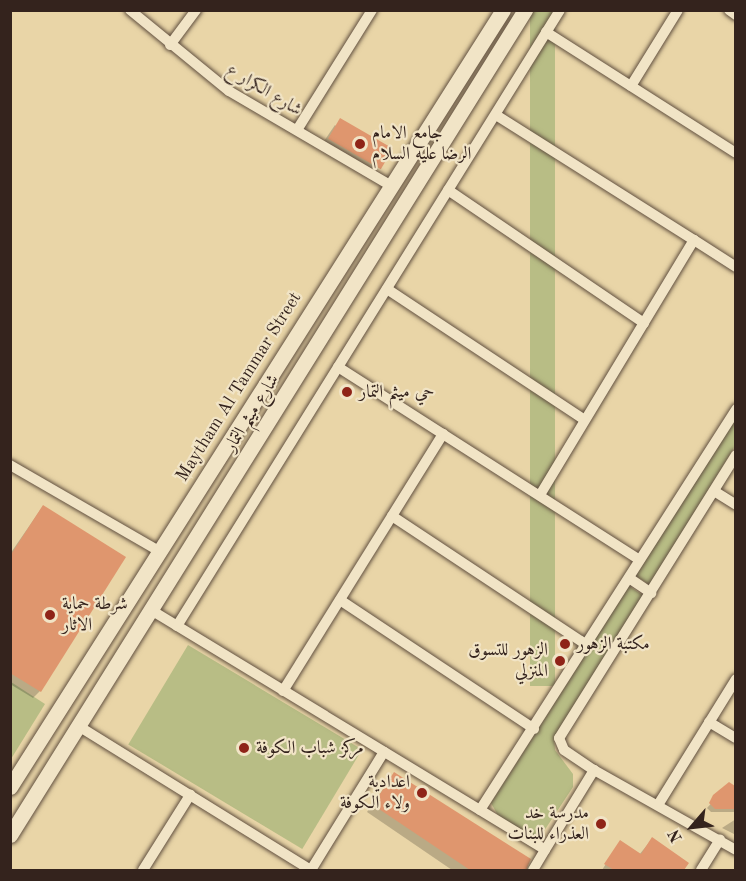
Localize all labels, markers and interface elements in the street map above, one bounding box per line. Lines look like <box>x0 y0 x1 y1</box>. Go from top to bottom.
street label: شارع الكرار ع <box>222 59 306 121</box>
place label: جامع الامام الرضا عليه السلام <box>372 123 471 166</box>
marker: جامع الامام الرضا عليه السلام <box>353 137 367 151</box>
street label: Maytham Al Tammar Street <box>172 288 306 486</box>
street label: شارع ميثم التمار <box>220 370 284 456</box>
place label: حي ميثم التمار <box>359 381 434 403</box>
marker: حي ميثم التمار <box>340 385 354 399</box>
place label: شرطة حماية الاثار <box>62 594 128 636</box>
marker: شرطة حماية الاثار <box>43 608 57 622</box>
place label: مكتبة الزهور <box>577 633 650 655</box>
marker: مكتبة الزهور <box>558 637 572 651</box>
place label: الزهور للتسوق المنزلي <box>468 640 548 682</box>
marker: الزهور للتسوق المنزلي <box>553 654 567 668</box>
place label: مركز شباب الكوفة <box>256 737 364 759</box>
marker: مركز شباب الكوفة <box>237 741 251 755</box>
place label: اعدادية ولاء الكوفة <box>340 772 410 814</box>
marker: اعدادية ولاء الكوفة <box>415 786 429 800</box>
north arrow <box>662 797 722 857</box>
place label: مدرسة خد العذراء للبنات <box>507 803 589 846</box>
marker: مدرسة خد العذراء للبنات <box>594 817 608 831</box>
text: N <box>666 826 686 845</box>

